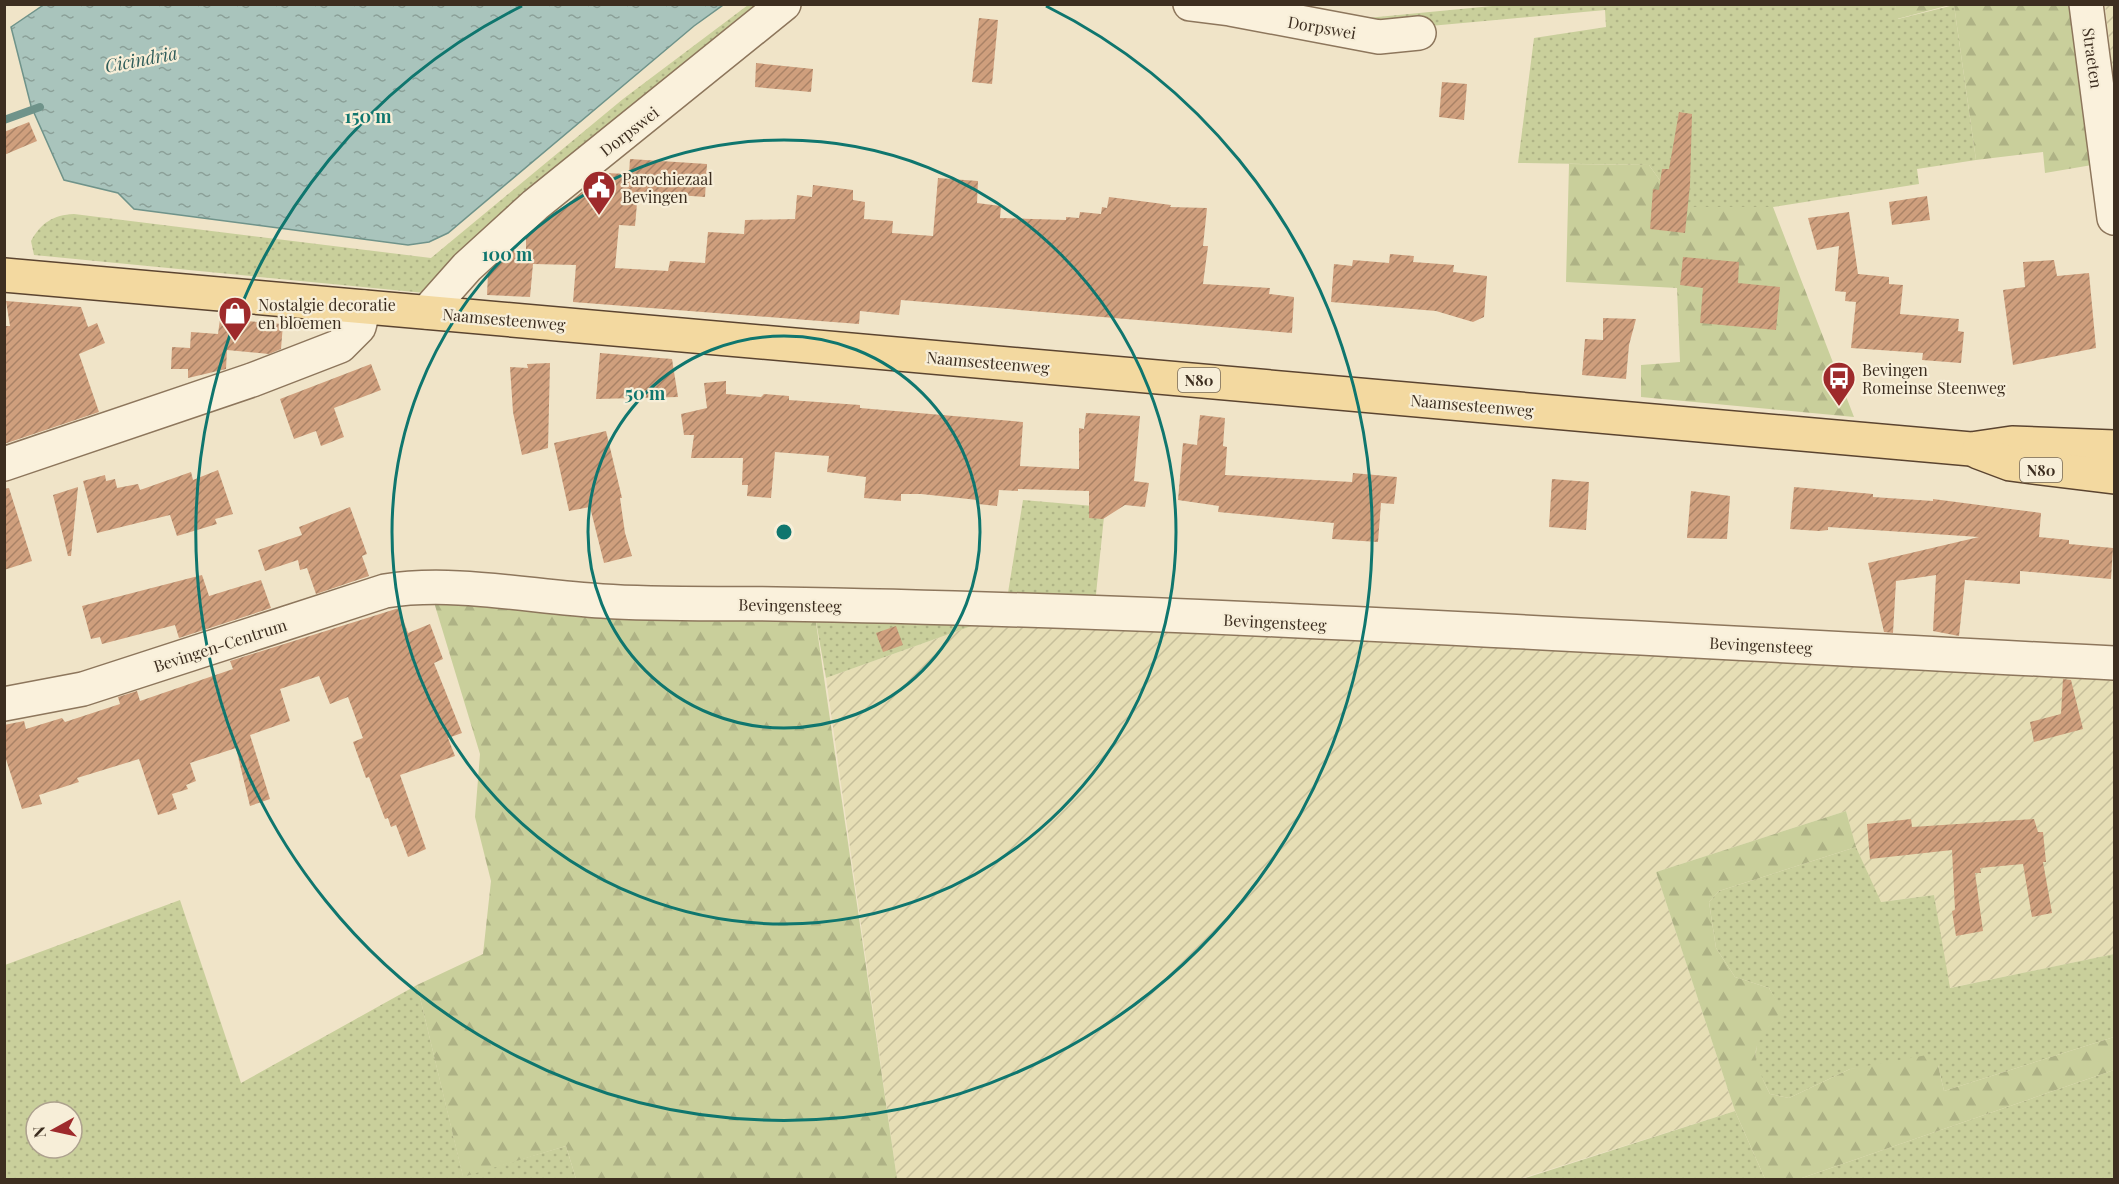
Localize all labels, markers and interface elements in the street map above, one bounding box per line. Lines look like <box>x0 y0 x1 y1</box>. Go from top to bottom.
street label: Dorpswei <box>1286 11 1358 43</box>
street label: Straeten <box>2078 26 2108 90</box>
water label: Cicindria <box>103 40 179 78</box>
street label: Dorpswei <box>595 101 663 160</box>
text: 150 m <box>344 104 392 128</box>
place label: Parochiezaal Bevingen <box>622 168 713 207</box>
public building icon: Parochiezaal Bevingen <box>581 169 617 216</box>
text: 100 m <box>482 242 533 266</box>
place label: Nostalgie decoratie en bloemen <box>258 294 396 333</box>
shop icon: Nostalgie decoratie en bloemen <box>217 295 253 342</box>
street label: Naamsesteenweg <box>442 303 567 335</box>
street label: Naamsesteenweg <box>926 346 1051 378</box>
place label: Bevingen Romeinse Steenweg <box>1862 359 2006 398</box>
bus stop icon: Bevingen Romeinse Steenweg <box>1821 360 1857 407</box>
road number: N80 <box>1178 368 1220 392</box>
text: 50 m <box>625 381 666 405</box>
street label: Naamsesteenweg <box>1410 389 1535 421</box>
road number: N80 <box>2020 458 2062 482</box>
centre of rings <box>774 522 794 542</box>
street label: Bevingensteeg <box>738 594 842 616</box>
street label: Bevingensteeg <box>1223 609 1328 635</box>
street label: Bevingen-Centrum <box>151 614 289 676</box>
street label: Bevingensteeg <box>1709 632 1814 658</box>
north arrow <box>24 1100 84 1160</box>
text: N <box>27 1125 50 1139</box>

